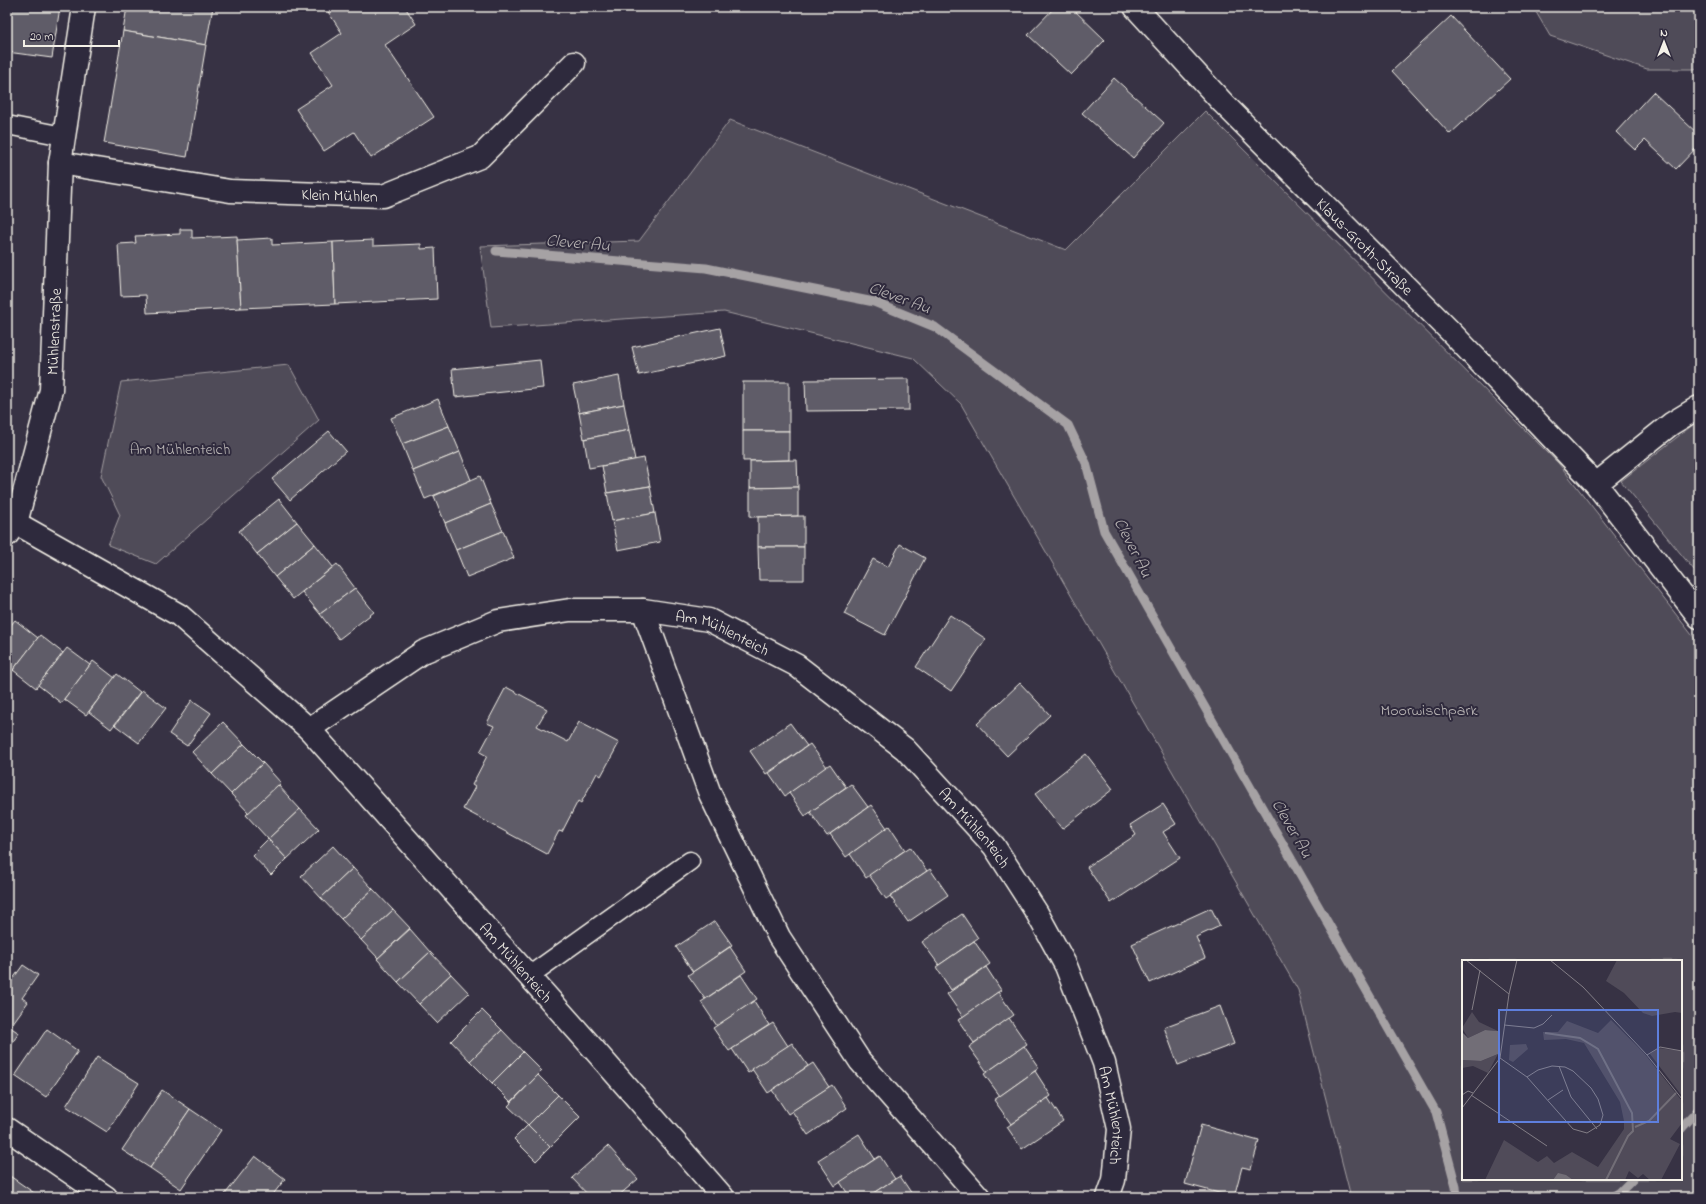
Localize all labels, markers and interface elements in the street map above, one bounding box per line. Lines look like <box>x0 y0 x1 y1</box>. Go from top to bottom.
scale bar <box>24 22 119 48</box>
north arrow <box>1644 22 1684 62</box>
text: N <box>1660 25 1668 41</box>
text: 20 m <box>30 28 53 46</box>
street label: Klein Mühlen <box>301 183 378 210</box>
street label: Klaus-Groth-Straße <box>1310 193 1419 302</box>
water label: Clever Au <box>545 228 611 259</box>
water label: Clever Au <box>865 276 934 321</box>
street label: Mühlenstraße <box>42 287 69 376</box>
park label: Am Mühlenteich <box>130 438 230 462</box>
water label: Clever Au <box>1107 513 1159 582</box>
street label: Am Mühlenteich <box>674 605 773 663</box>
park label: Moorwischpark <box>1381 699 1478 723</box>
street label: Am Mühlenteich <box>932 783 1015 874</box>
water label: Clever Au <box>1265 795 1319 863</box>
street label: Am Mühlenteich <box>472 918 557 1009</box>
inset map <box>1462 960 1682 1180</box>
street label: Am Mühlenteich <box>1091 1064 1129 1166</box>

